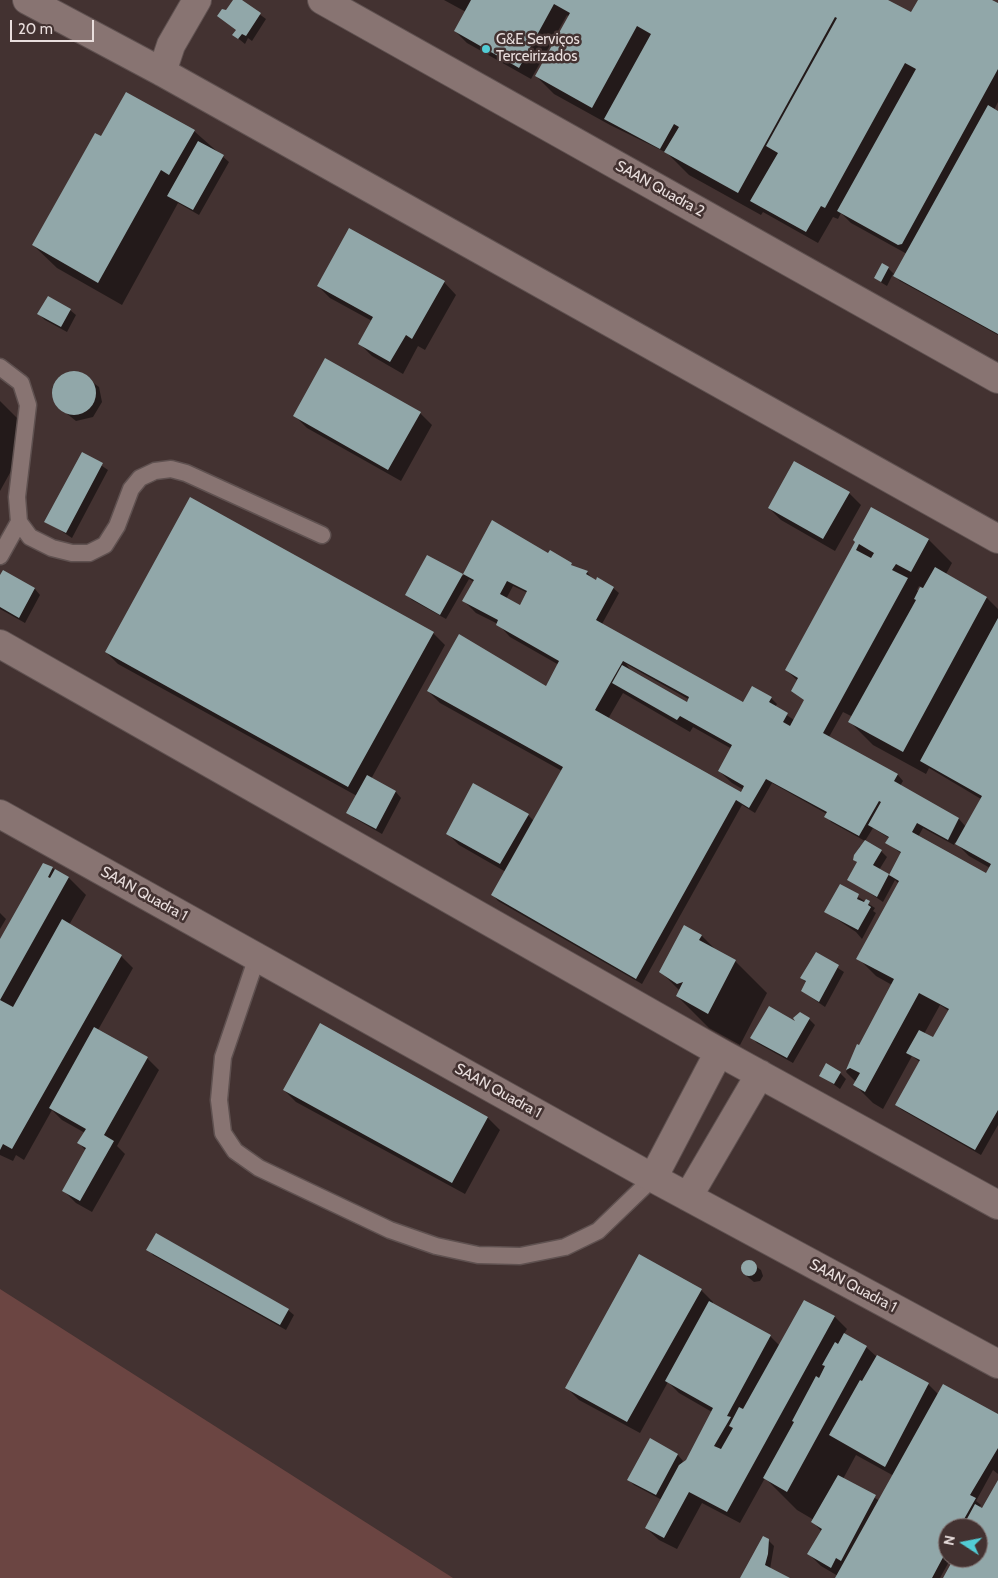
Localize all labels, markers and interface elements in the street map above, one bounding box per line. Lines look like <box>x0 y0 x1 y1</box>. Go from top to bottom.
scale bar <box>12 10 96 42</box>
text: 20 m <box>18 20 53 38</box>
place label: G&E Serviços Terceirizados <box>496 31 580 66</box>
marker: G&E Serviços Terceirizados <box>480 43 492 55</box>
street label: SAAN Quadra 2 <box>612 157 708 221</box>
street label: SAAN Quadra 1 <box>98 863 190 925</box>
street label: SAAN Quadra 1 <box>452 1060 544 1122</box>
street label: SAAN Quadra 1 <box>806 1255 900 1317</box>
north arrow <box>938 1518 988 1568</box>
text: N <box>939 1534 959 1547</box>

